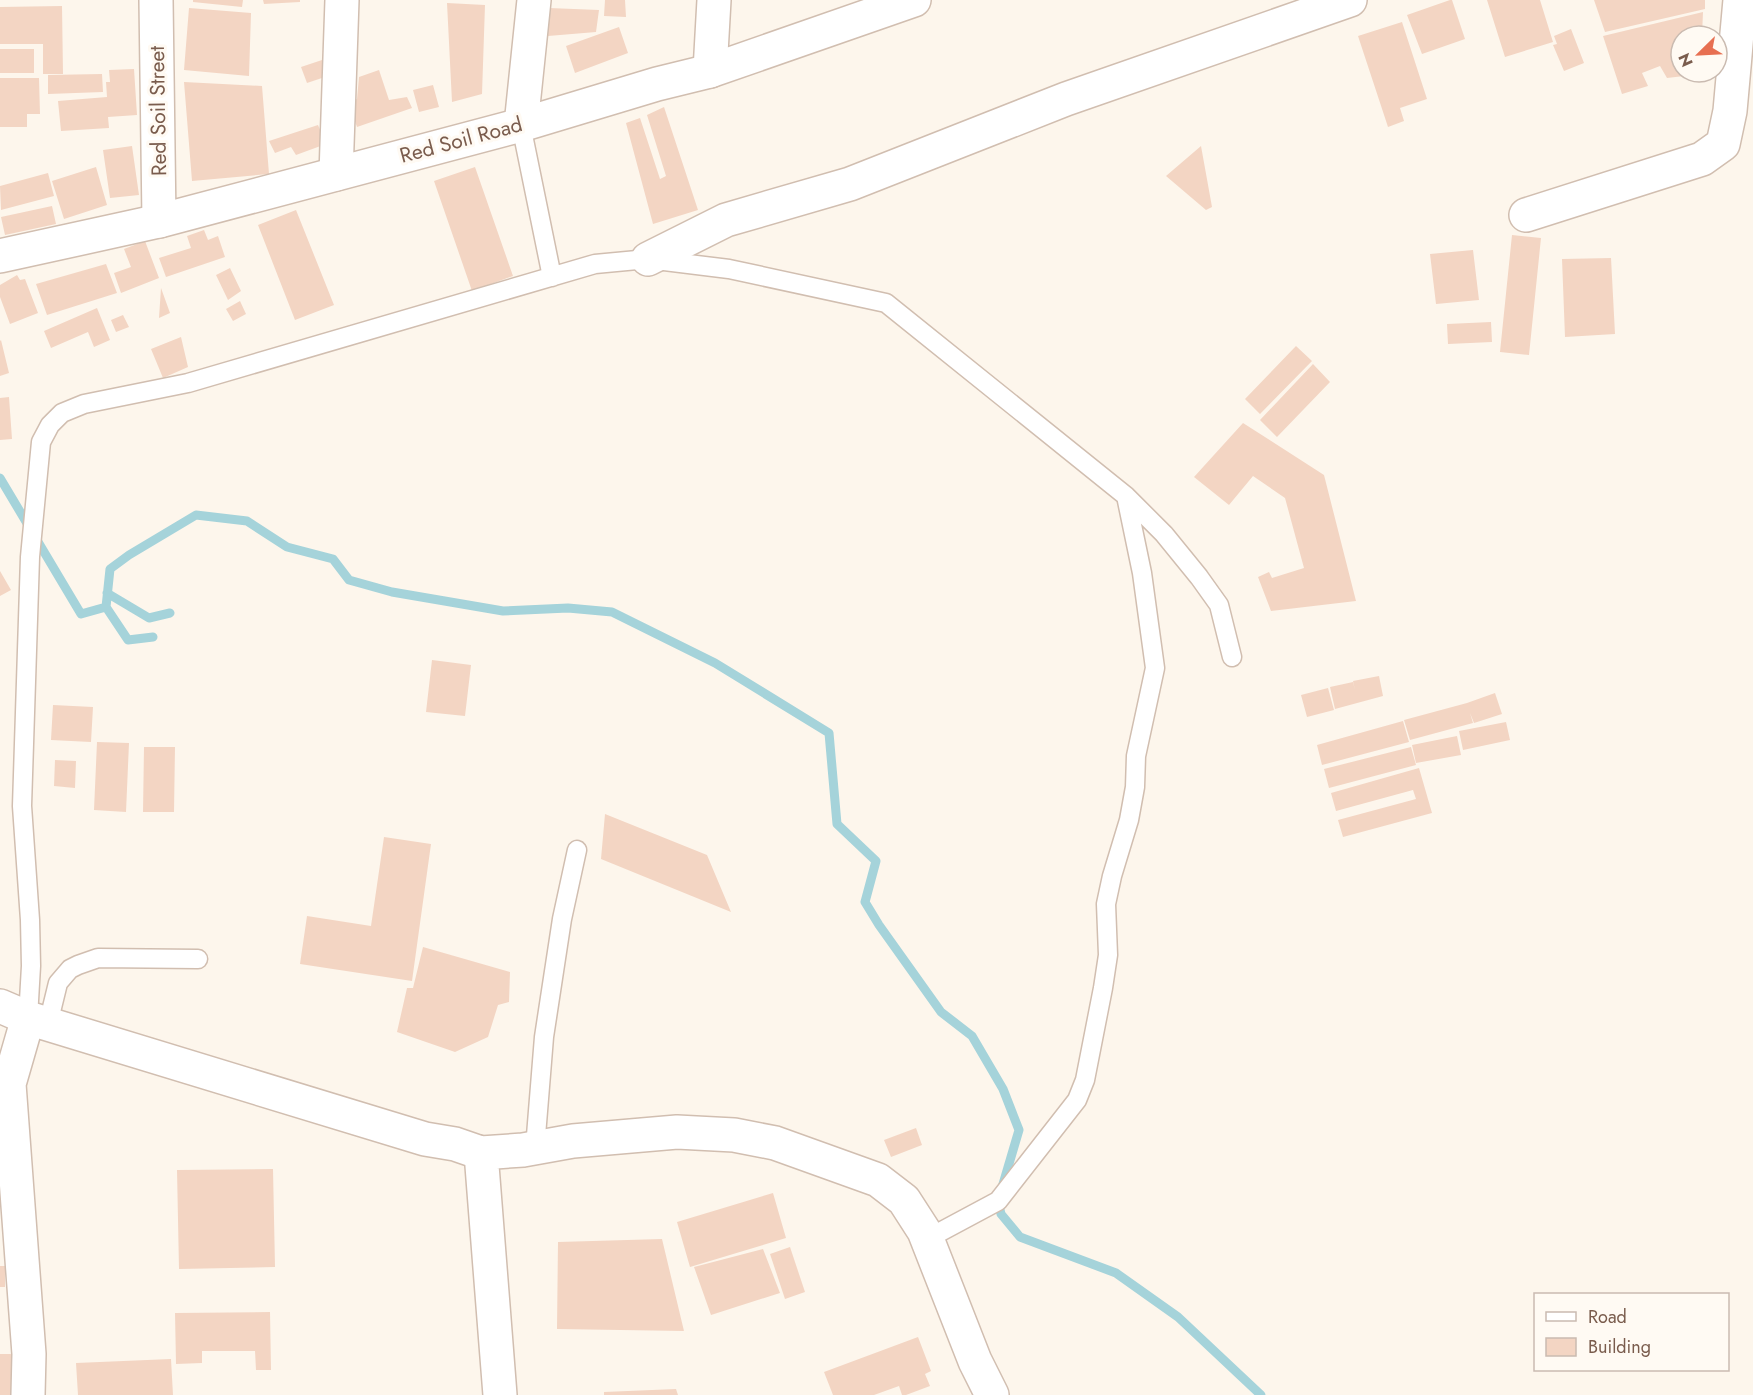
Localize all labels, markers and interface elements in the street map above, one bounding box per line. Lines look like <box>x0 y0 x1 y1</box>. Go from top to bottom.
north arrow <box>1669 24 1729 84</box>
street label: Red Soil Street <box>142 45 174 177</box>
text: N <box>1673 49 1699 70</box>
street label: Red Soil Road <box>396 109 526 171</box>
legend <box>1534 1293 1729 1371</box>
text: Road <box>1588 1304 1627 1330</box>
text: Building <box>1588 1334 1651 1360</box>

